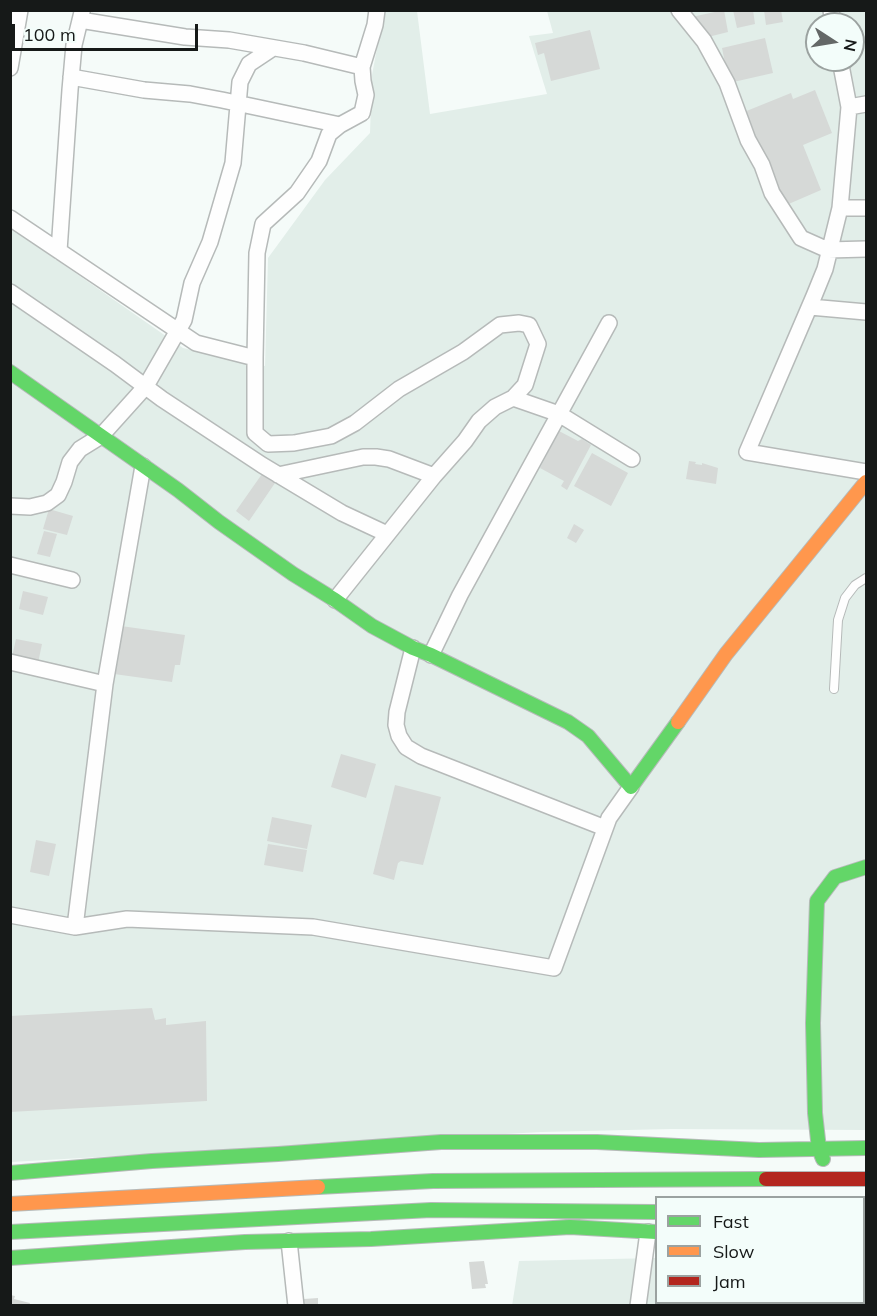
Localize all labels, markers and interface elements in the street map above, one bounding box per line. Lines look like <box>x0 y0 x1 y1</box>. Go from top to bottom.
scale bar <box>15 12 201 50</box>
north arrow <box>805 12 865 72</box>
text: 100 m <box>23 23 76 46</box>
text: N <box>840 37 862 53</box>
legend <box>655 1196 865 1304</box>
text: Fast <box>713 1210 749 1233</box>
text: Slow <box>713 1240 754 1263</box>
text: Jam <box>713 1270 746 1293</box>

